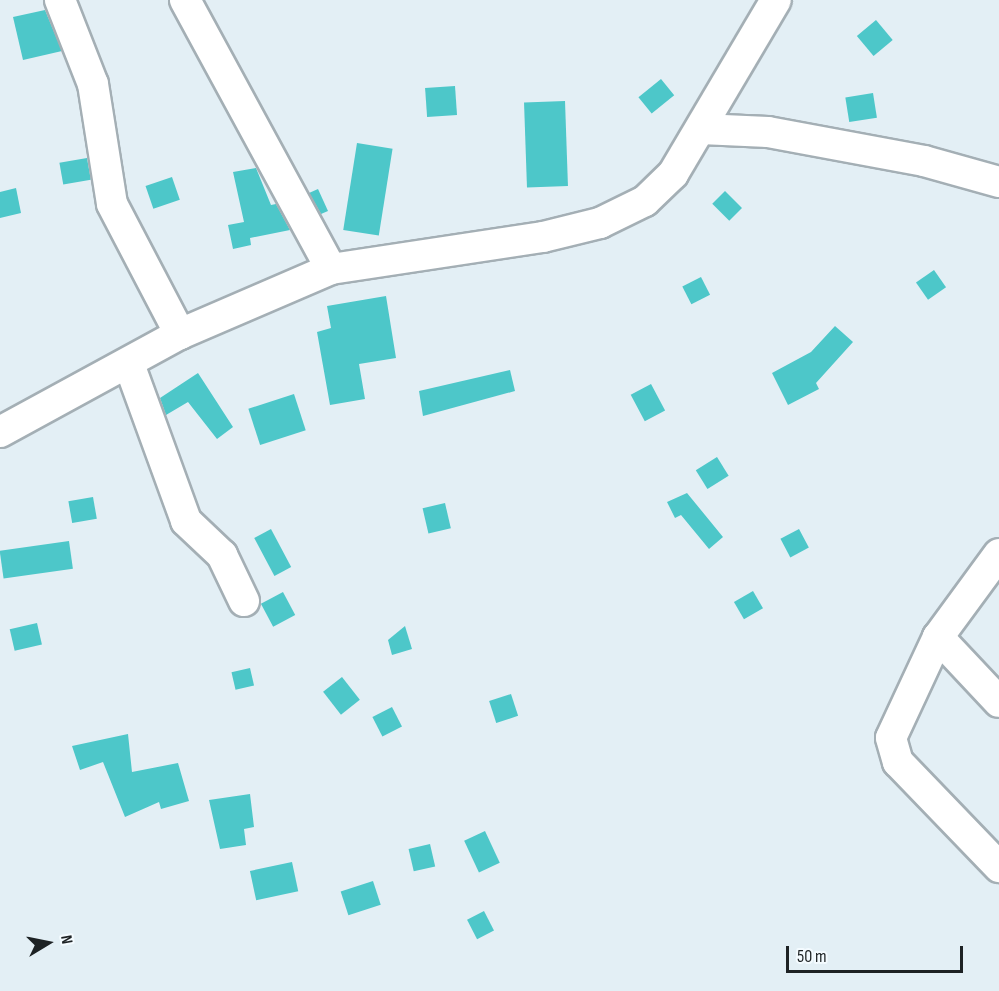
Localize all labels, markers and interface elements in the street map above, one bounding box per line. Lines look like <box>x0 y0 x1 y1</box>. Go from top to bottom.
north arrow <box>18 913 78 973</box>
text: N <box>56 934 76 946</box>
scale bar <box>789 934 966 972</box>
text: 50 m <box>797 946 827 967</box>

